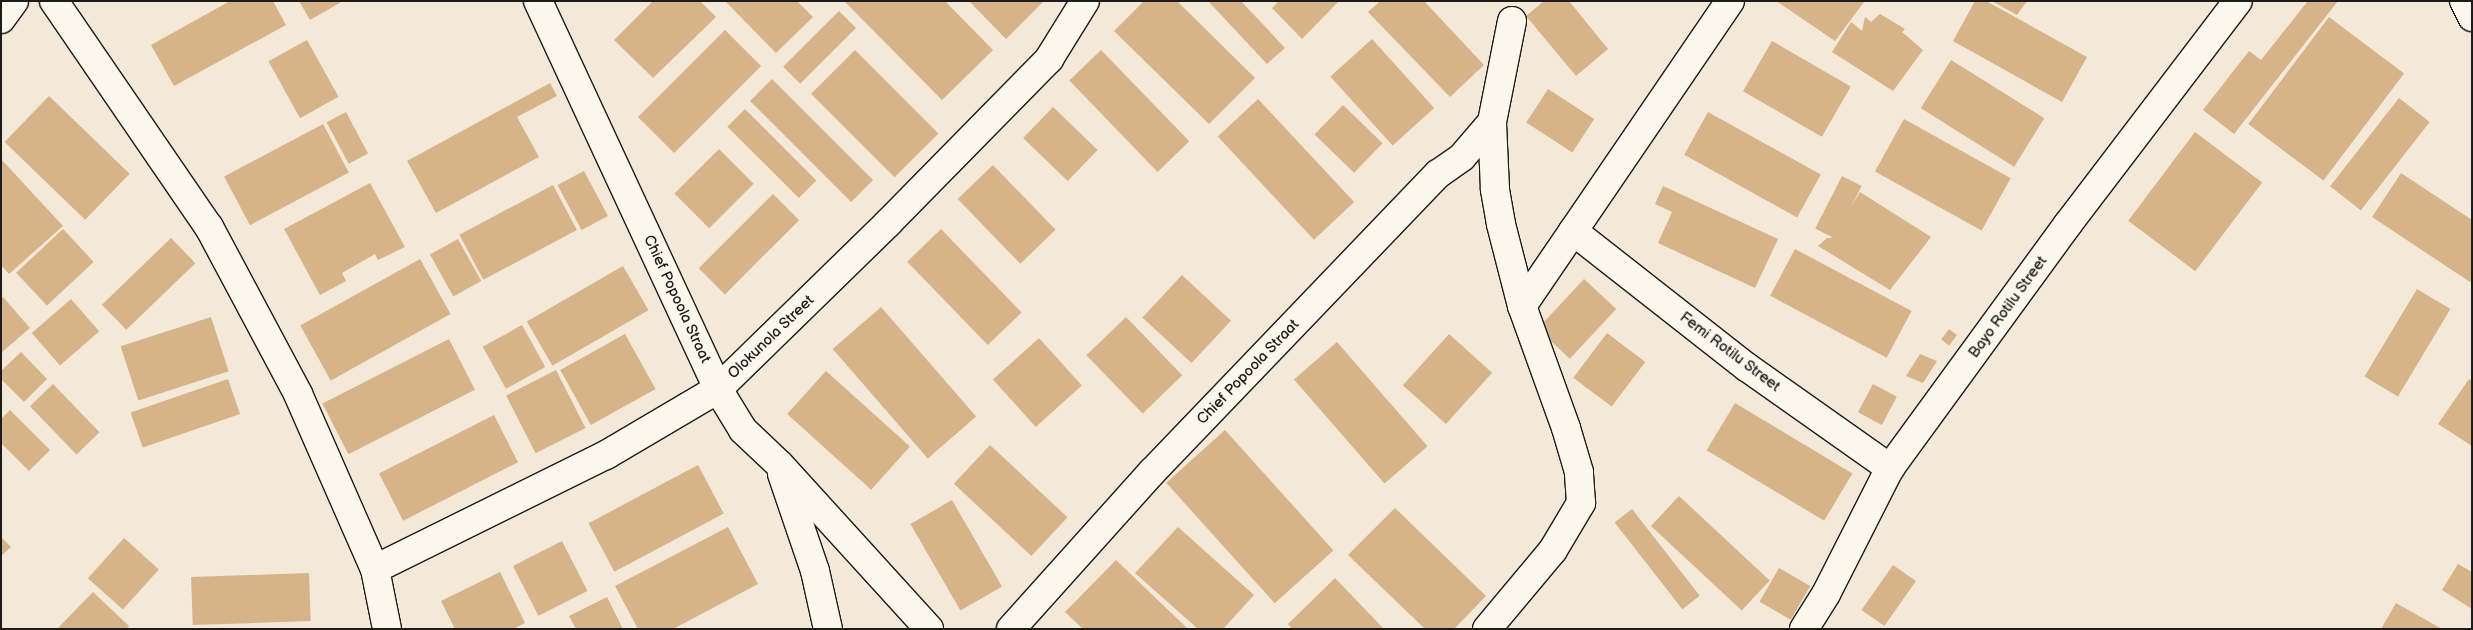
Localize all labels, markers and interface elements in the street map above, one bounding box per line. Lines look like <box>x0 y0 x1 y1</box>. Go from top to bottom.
street label: Chief Popoola Straat <box>639 232 715 366</box>
street label: Bayo Rotilu Street <box>1965 252 2051 362</box>
street label: Olokunola Street <box>724 291 818 383</box>
street label: Femi Rotilu Street <box>1676 308 1784 396</box>
street label: Chief Popoola Straat <box>1193 316 1303 428</box>

